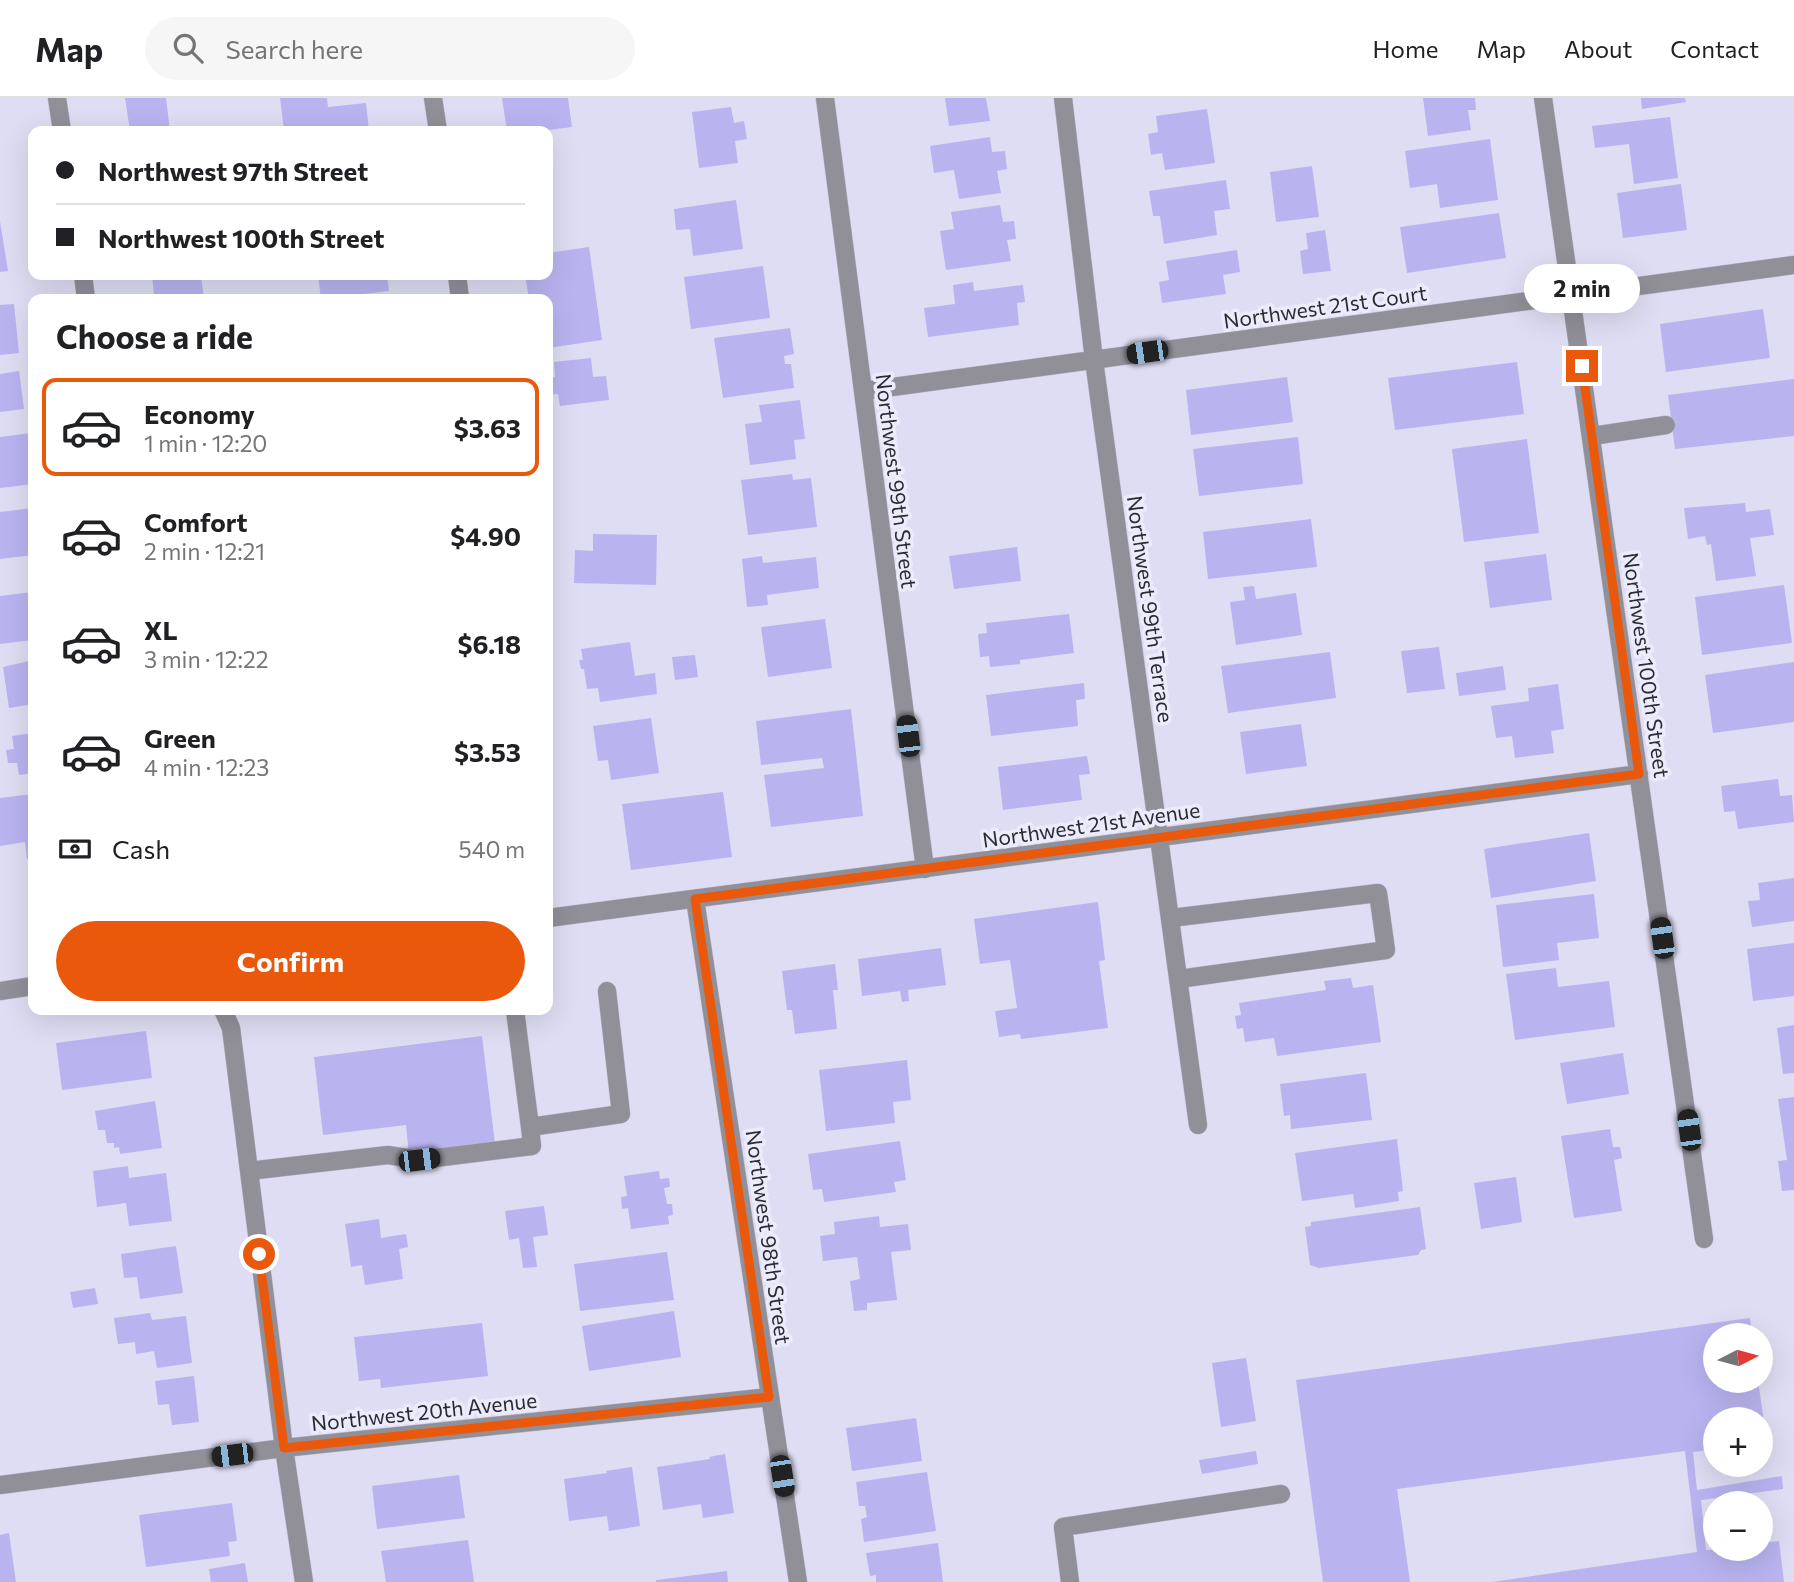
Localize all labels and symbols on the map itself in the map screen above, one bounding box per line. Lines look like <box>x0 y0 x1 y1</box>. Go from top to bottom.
callout: 2 min <box>1524 264 1640 314</box>
street label: Northwest 21st Court <box>1222 279 1428 333</box>
car <box>1125 339 1170 365</box>
route end <box>1566 350 1598 382</box>
street label: Northwest 99th Street <box>871 372 923 590</box>
street label: Northwest 99th Terrace <box>1123 494 1179 724</box>
street label: Northwest 100th Street <box>1619 551 1675 779</box>
car <box>896 714 921 758</box>
street label: Northwest 21st Avenue <box>981 796 1201 852</box>
car <box>1649 916 1676 960</box>
car <box>1676 1108 1703 1152</box>
street label: Northwest 98th Street <box>742 1128 796 1346</box>
car <box>397 1147 442 1173</box>
route start <box>243 1238 275 1270</box>
north arrow <box>1703 1323 1773 1393</box>
street label: Northwest 20th Avenue <box>310 1387 538 1435</box>
car <box>210 1442 255 1468</box>
car <box>769 1454 796 1498</box>

